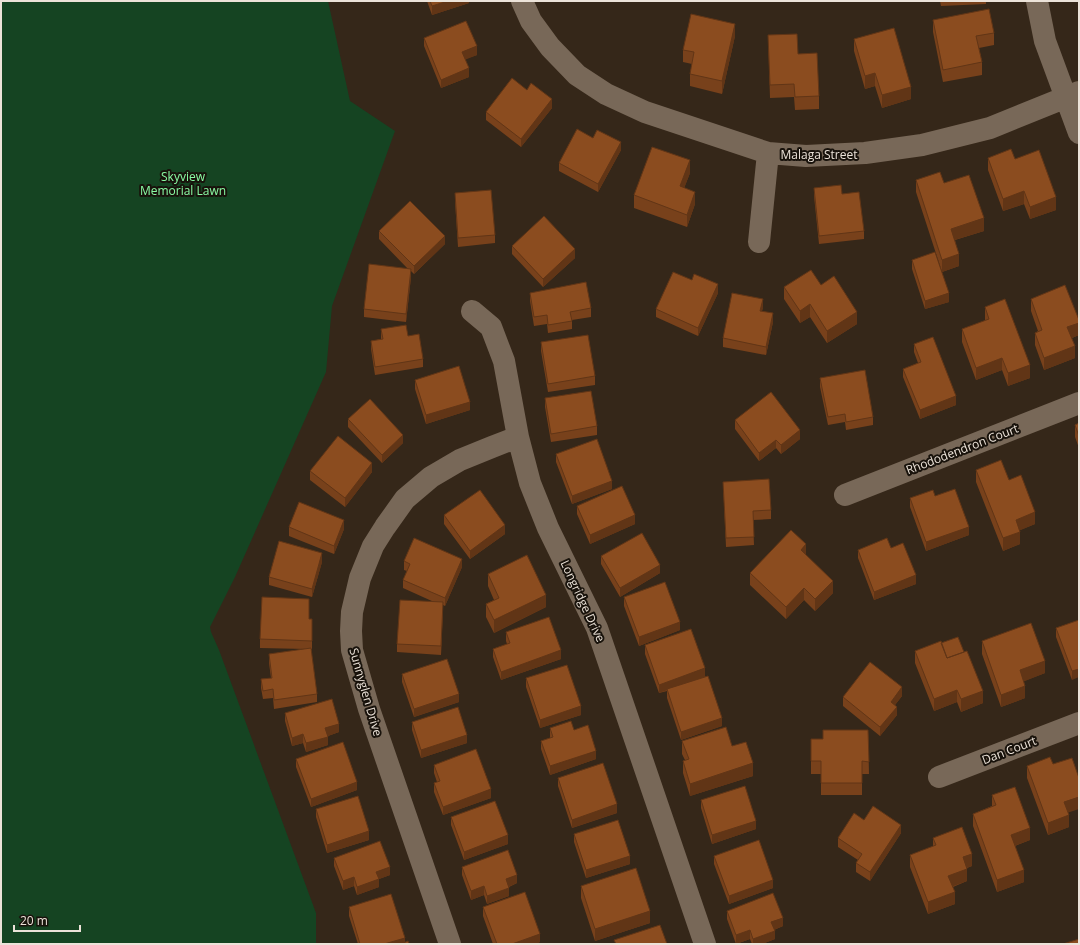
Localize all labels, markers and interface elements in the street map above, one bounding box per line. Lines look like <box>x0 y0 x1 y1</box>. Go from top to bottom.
street label: Malaga Street <box>781 146 857 163</box>
park label: Skyview Memorial Lawn <box>140 168 226 199</box>
street label: Rhododendron Court <box>903 420 1021 478</box>
street label: Longridge Drive <box>557 557 609 645</box>
street label: Sunnyglen Drive <box>345 646 387 738</box>
street label: Dan Court <box>979 732 1039 768</box>
scale bar <box>14 907 80 933</box>
text: 20 m <box>20 912 48 929</box>

